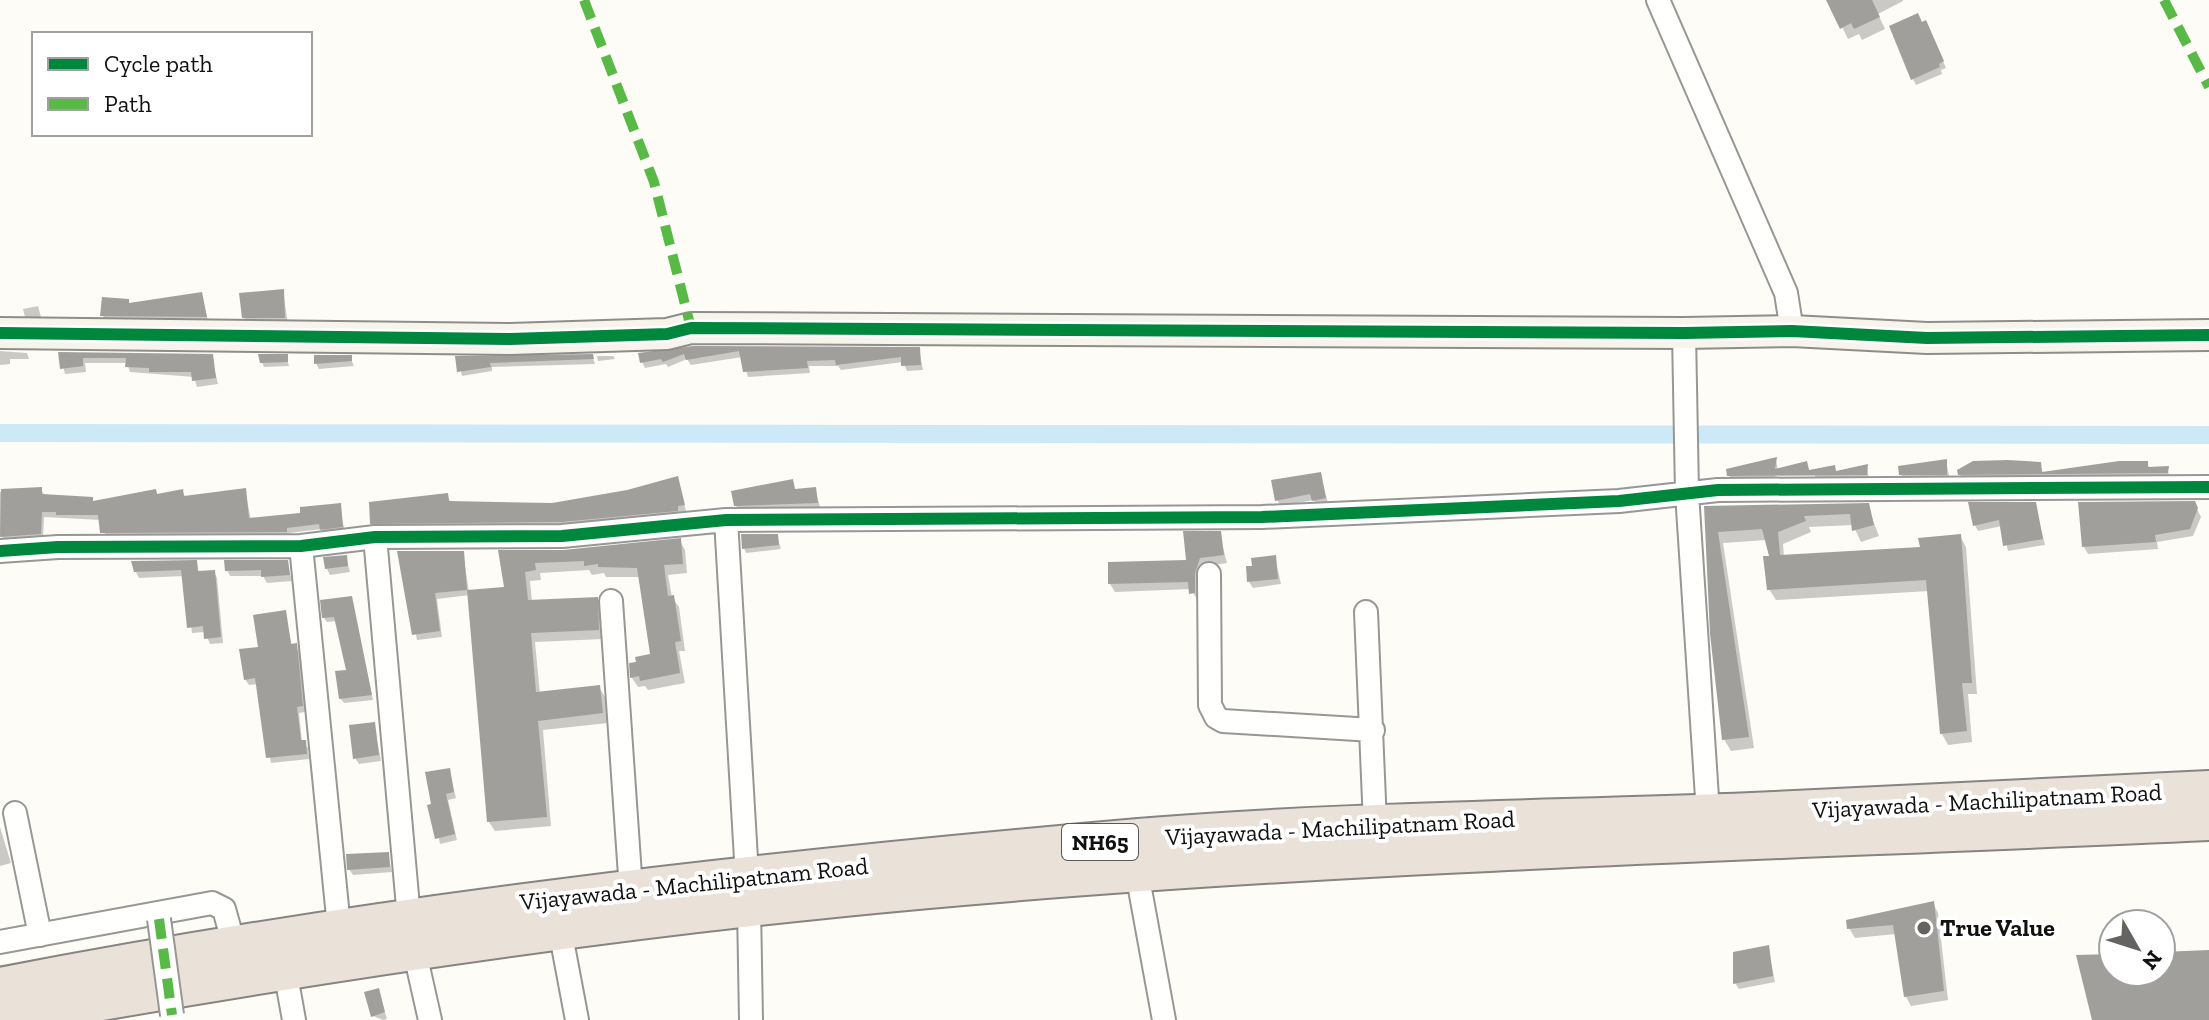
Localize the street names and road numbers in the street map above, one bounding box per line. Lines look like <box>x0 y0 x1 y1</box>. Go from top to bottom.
street label: Vijayawada - Machilipatnam Road <box>1810 777 2162 824</box>
street label: Vijayawada - Machilipatnam Road <box>1163 804 1515 851</box>
road number: NH65 <box>1062 824 1138 860</box>
street label: Vijayawada - Machilipatnam Road <box>517 851 870 916</box>

